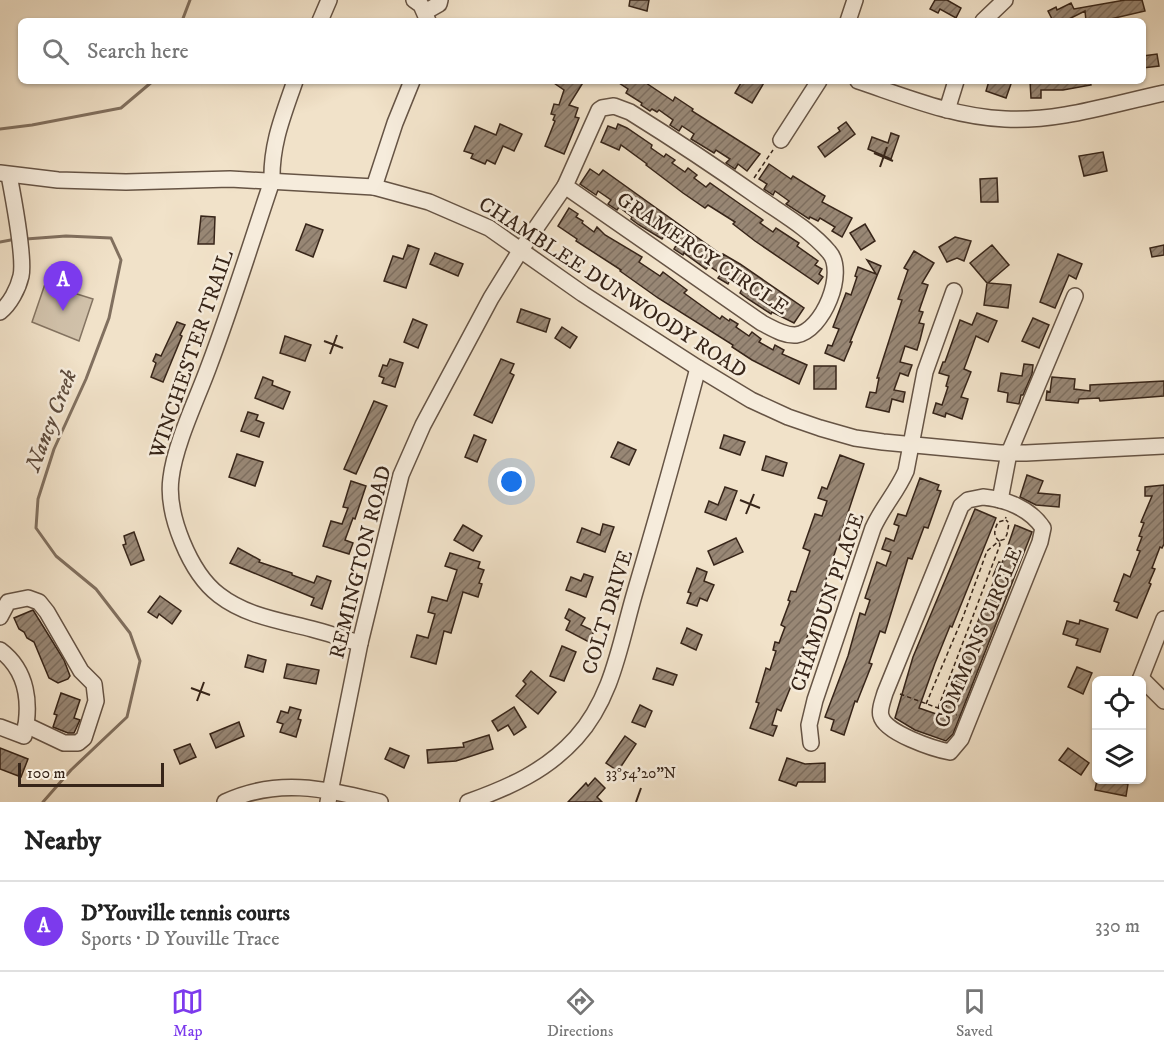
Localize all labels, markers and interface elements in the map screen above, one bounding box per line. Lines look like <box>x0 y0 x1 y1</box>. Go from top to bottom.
search box <box>18 18 1146 84</box>
icon: search <box>39 35 72 68</box>
text: Search here <box>87 38 189 65</box>
street label: GRAMERCY CIRCLE <box>611 187 794 321</box>
street label: CHAMBLEE DUNWOODY ROAD <box>473 191 751 384</box>
street label: WINCHESTER TRAIL <box>144 247 240 463</box>
pin: A <box>44 262 82 311</box>
water label: Nancy Creek <box>19 365 83 477</box>
street label: REMINGTON ROAD <box>324 463 398 662</box>
your location <box>497 467 526 496</box>
street label: CHAMDUN PLACE <box>785 509 871 695</box>
street label: COMMONS CIRCLE <box>929 543 1029 732</box>
street label: COLT DRIVE <box>577 547 639 678</box>
map controls <box>1092 676 1146 784</box>
button: locate <box>1092 676 1146 730</box>
button: layers <box>1092 730 1146 784</box>
scale bar <box>18 760 164 788</box>
text: 100 m <box>27 763 66 783</box>
text: 33°54'20"N <box>606 764 676 783</box>
text: Nearby <box>24 825 101 858</box>
text: D'Youville tennis courts <box>81 900 290 927</box>
text: A <box>37 914 50 939</box>
text: 330 m <box>1095 914 1140 939</box>
text: Sports · D Youville Trace <box>81 927 279 952</box>
tab: Map <box>171 985 204 1041</box>
tab: Directions <box>547 985 613 1041</box>
tab: Saved <box>956 985 993 1041</box>

